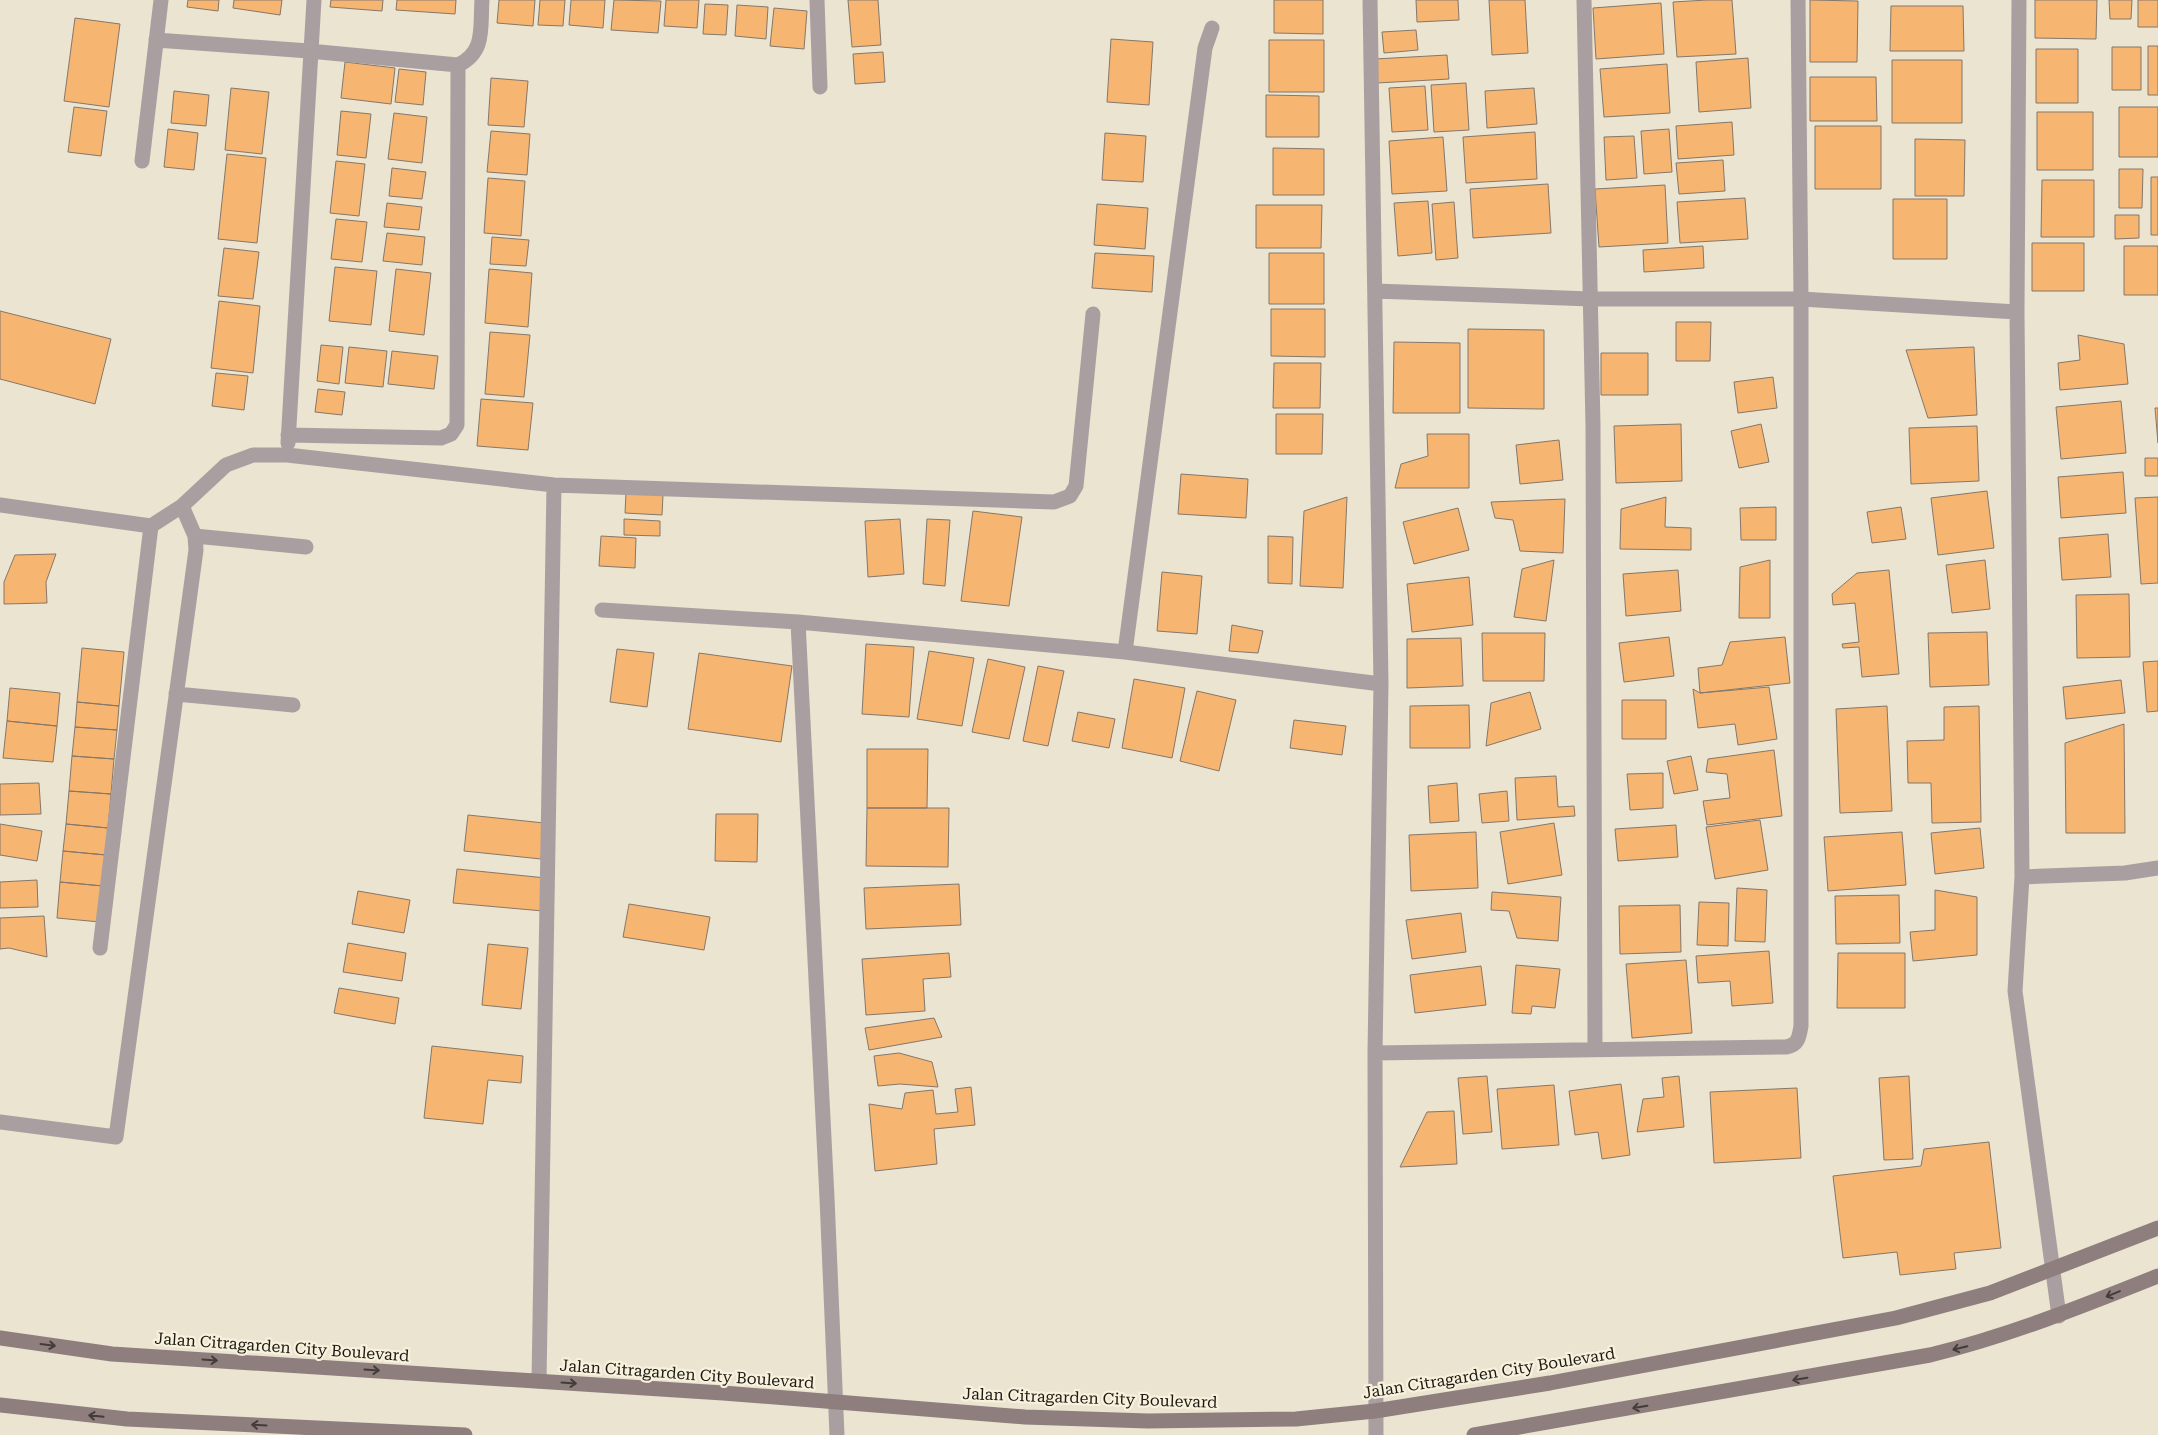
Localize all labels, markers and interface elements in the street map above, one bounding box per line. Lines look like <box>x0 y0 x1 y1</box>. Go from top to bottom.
one-way arrow <box>2106 1290 2121 1299</box>
street label: Jalan Citragarden City Boulevard <box>154 1329 410 1365</box>
one-way arrow <box>40 1340 56 1350</box>
street label: Jalan Citragarden City Boulevard <box>1361 1344 1617 1402</box>
one-way arrow <box>1952 1344 1968 1353</box>
one-way arrow <box>202 1355 218 1364</box>
street label: Jalan Citragarden City Boulevard <box>559 1356 815 1392</box>
one-way arrow <box>364 1365 380 1374</box>
one-way arrow <box>1792 1374 1808 1384</box>
one-way arrow <box>561 1378 577 1387</box>
street label: Jalan Citragarden City Boulevard <box>962 1384 1218 1412</box>
one-way arrow <box>1632 1402 1648 1412</box>
one-way arrow <box>89 1411 105 1421</box>
one-way arrow <box>251 1421 267 1430</box>

